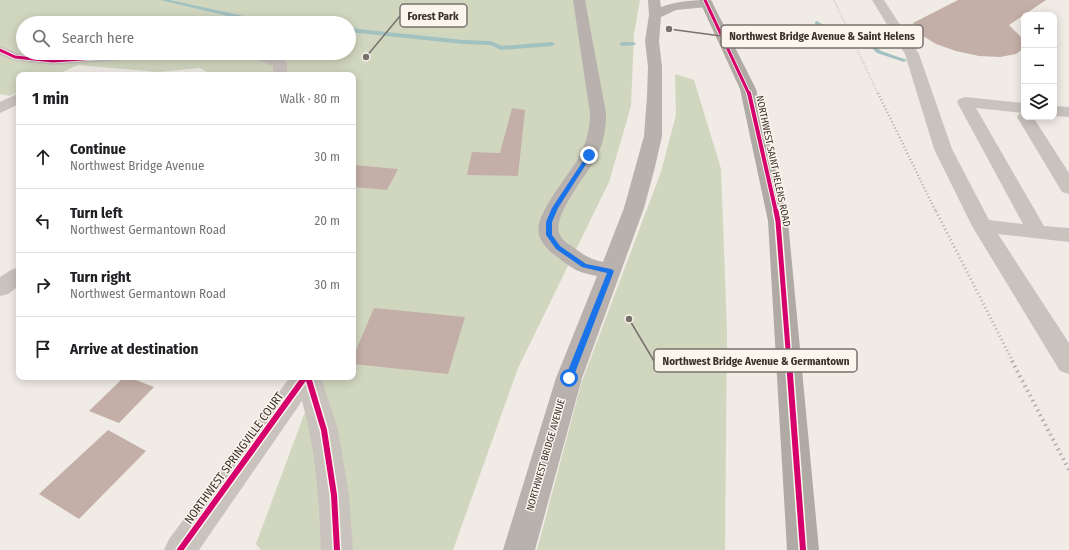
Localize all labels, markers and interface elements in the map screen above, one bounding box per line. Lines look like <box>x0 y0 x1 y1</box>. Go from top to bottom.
callout: Forest Park <box>400 4 467 27</box>
text: Forest Park <box>407 10 459 23</box>
map controls <box>1021 12 1057 120</box>
button: + <box>1021 12 1057 48</box>
search box <box>16 16 356 60</box>
callout: Northwest Bridge Avenue & Saint Helens <box>721 25 923 48</box>
icon: search <box>30 27 52 49</box>
text: Search here <box>62 29 134 47</box>
text: Northwest Bridge Avenue & Saint Helens <box>729 30 915 43</box>
button: − <box>1021 48 1057 84</box>
button: layers <box>1021 84 1057 120</box>
text: 1 min <box>32 88 69 109</box>
text: Walk · 80 m <box>280 91 340 106</box>
street label: NORTHWEST SAINT HELENS ROAD <box>753 94 793 228</box>
text: Continue <box>70 140 126 158</box>
icon: ahead <box>32 146 54 168</box>
route end <box>580 146 598 164</box>
text: 30 m <box>314 149 340 164</box>
text: Northwest Bridge Avenue <box>70 158 205 173</box>
text: Turn left <box>70 204 123 222</box>
icon: left <box>32 210 54 232</box>
text: 20 m <box>314 213 340 228</box>
text: Northwest Germantown Road <box>70 222 226 237</box>
text: Turn right <box>70 268 131 286</box>
icon: right <box>32 274 54 296</box>
text: 30 m <box>314 277 340 292</box>
text: Northwest Germantown Road <box>70 286 226 301</box>
icon: arrive <box>32 338 54 360</box>
text: Arrive at destination <box>70 340 198 358</box>
callout: Northwest Bridge Avenue & Germantown <box>654 349 857 372</box>
text: Northwest Bridge Avenue & Germantown <box>663 355 850 368</box>
route start <box>560 369 578 387</box>
street label: NORTHWEST SPRINGVILLE COURT <box>182 389 287 527</box>
street label: NORTHWEST BRIDGE AVENUE <box>524 397 568 512</box>

